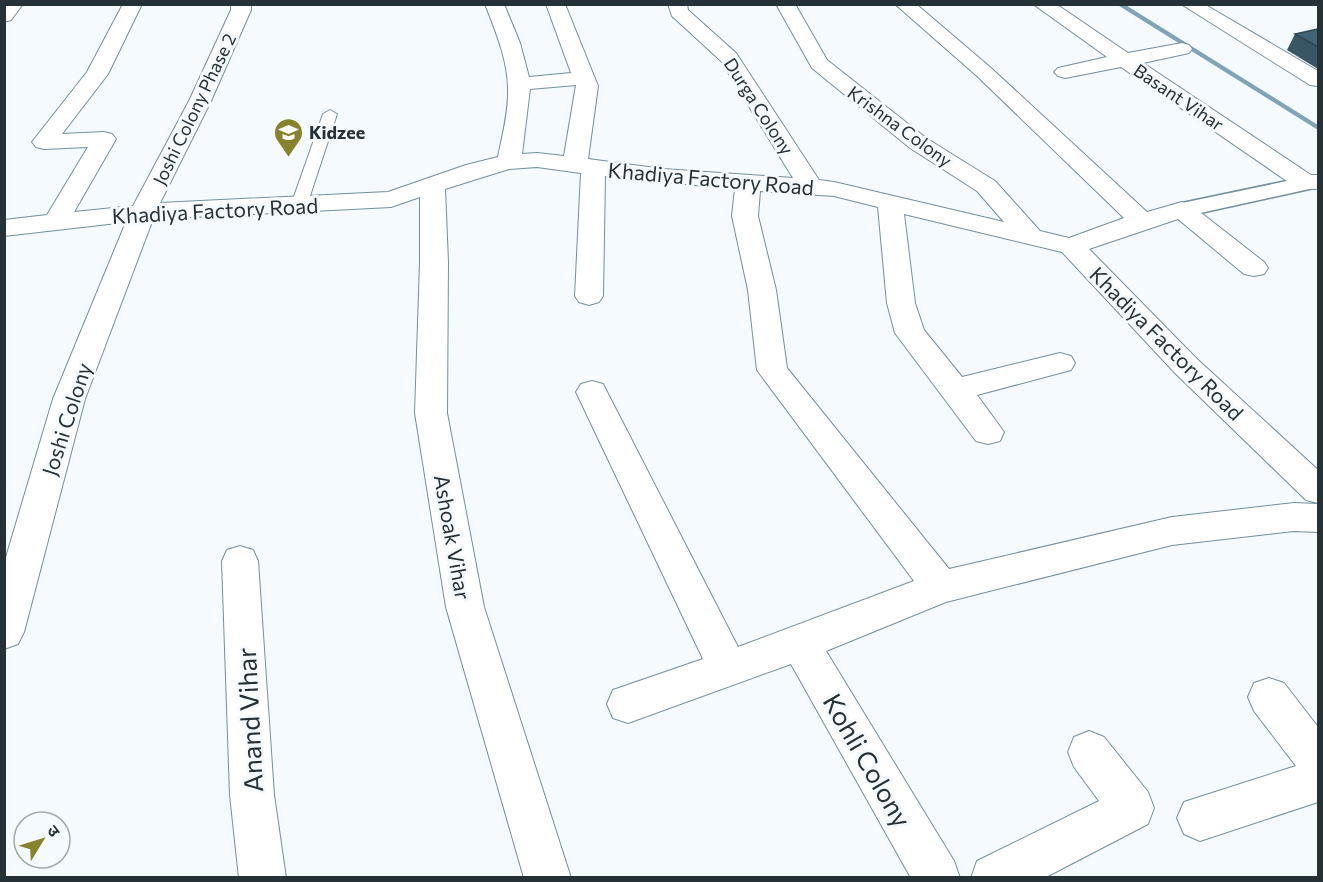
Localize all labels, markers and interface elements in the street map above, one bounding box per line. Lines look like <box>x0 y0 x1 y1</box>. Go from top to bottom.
street label: Joshi Colony Phase 2 <box>148 30 240 188</box>
street label: Durga Colony <box>720 54 798 158</box>
street label: Basant Vihar <box>1130 59 1228 135</box>
street label: Krishna Colony <box>844 81 956 171</box>
school or university icon: Kidzee <box>272 116 304 158</box>
place label: Kidzee <box>309 121 365 143</box>
street label: Khadiya Factory Road <box>607 157 815 199</box>
street label: Khadiya Factory Road <box>111 192 319 228</box>
street label: Khadiya Factory Road <box>1085 261 1249 425</box>
street label: Joshi Colony <box>36 359 96 478</box>
street label: Ashoak Vihar <box>430 473 476 601</box>
street label: Anand Vihar <box>230 647 268 793</box>
street label: Kohli Colony <box>817 688 919 832</box>
north arrow <box>12 810 72 870</box>
text: उ <box>44 821 65 840</box>

